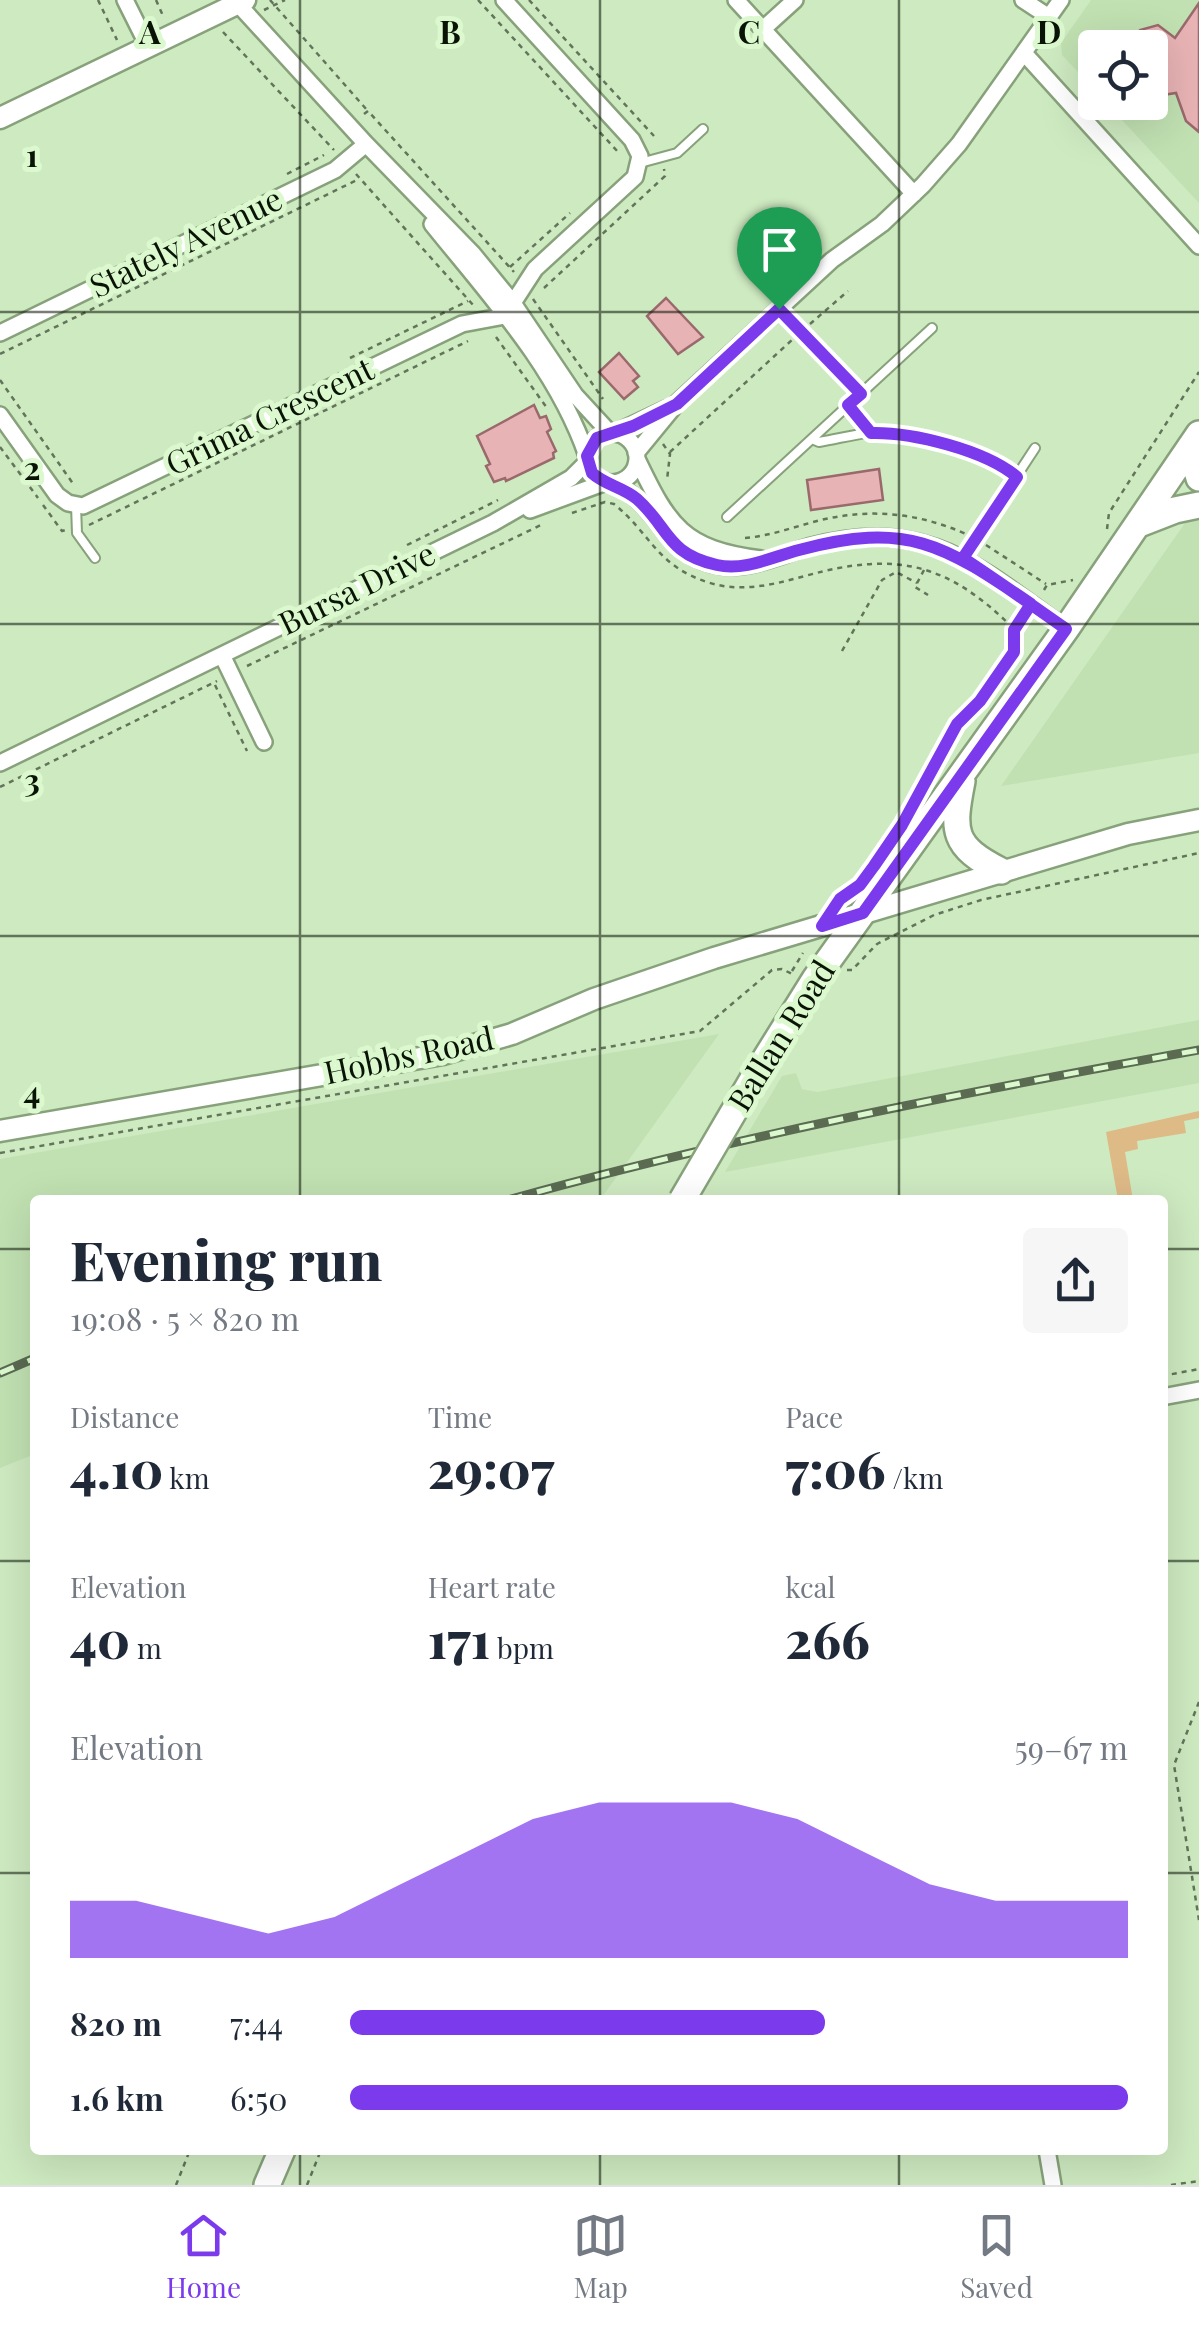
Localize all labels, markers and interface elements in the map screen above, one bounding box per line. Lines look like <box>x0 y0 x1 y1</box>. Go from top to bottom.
text: A <box>138 9 161 52</box>
text: B <box>439 9 461 52</box>
text: C <box>738 9 760 52</box>
text: D <box>1037 9 1061 52</box>
map controls <box>1078 30 1168 120</box>
button: locate <box>1078 30 1168 120</box>
text: 1 <box>26 132 38 175</box>
street label: Stately Avenue <box>82 176 288 306</box>
pin <box>737 207 822 310</box>
icon: arrive <box>752 222 807 277</box>
street label: Grima Crescent <box>158 346 381 484</box>
text: 2 <box>24 445 40 488</box>
street label: Bursa Drive <box>271 530 441 643</box>
text: 3 <box>24 757 40 800</box>
street label: Ballan Road <box>717 951 843 1118</box>
street label: Hobbs Road <box>320 1015 497 1092</box>
text: 4 <box>24 1069 40 1112</box>
text: Evening run <box>70 1221 382 1295</box>
button: share <box>1023 1228 1128 1333</box>
text: 19:08 · 5 × 820 m <box>70 1296 300 1339</box>
text: Distance <box>70 1398 179 1435</box>
text: Time <box>428 1398 492 1435</box>
text: Pace <box>785 1398 843 1435</box>
text: 4.10 <box>70 1435 163 1502</box>
text: 29:07 <box>428 1435 554 1502</box>
text: 7:06 <box>785 1435 886 1502</box>
text: km <box>163 1459 210 1496</box>
text: /km <box>886 1459 943 1496</box>
text: Elevation <box>70 1568 186 1605</box>
text: Heart rate <box>428 1568 556 1605</box>
text: kcal <box>785 1568 836 1605</box>
text: 40 <box>70 1605 130 1672</box>
text: 171 <box>428 1605 490 1672</box>
text: 266 <box>785 1605 870 1672</box>
text: m <box>130 1629 162 1666</box>
text: bpm <box>490 1629 554 1666</box>
text: Elevation <box>70 1725 203 1768</box>
text: 59–67 m <box>1015 1725 1128 1768</box>
text: 820 m <box>70 2001 162 2044</box>
text: 7:44 <box>230 2001 283 2044</box>
text: 1.6 km <box>70 2076 164 2119</box>
text: 6:50 <box>230 2076 288 2119</box>
tab: Home <box>166 2208 241 2305</box>
tab: Map <box>573 2208 628 2305</box>
tab: Saved <box>960 2208 1033 2305</box>

